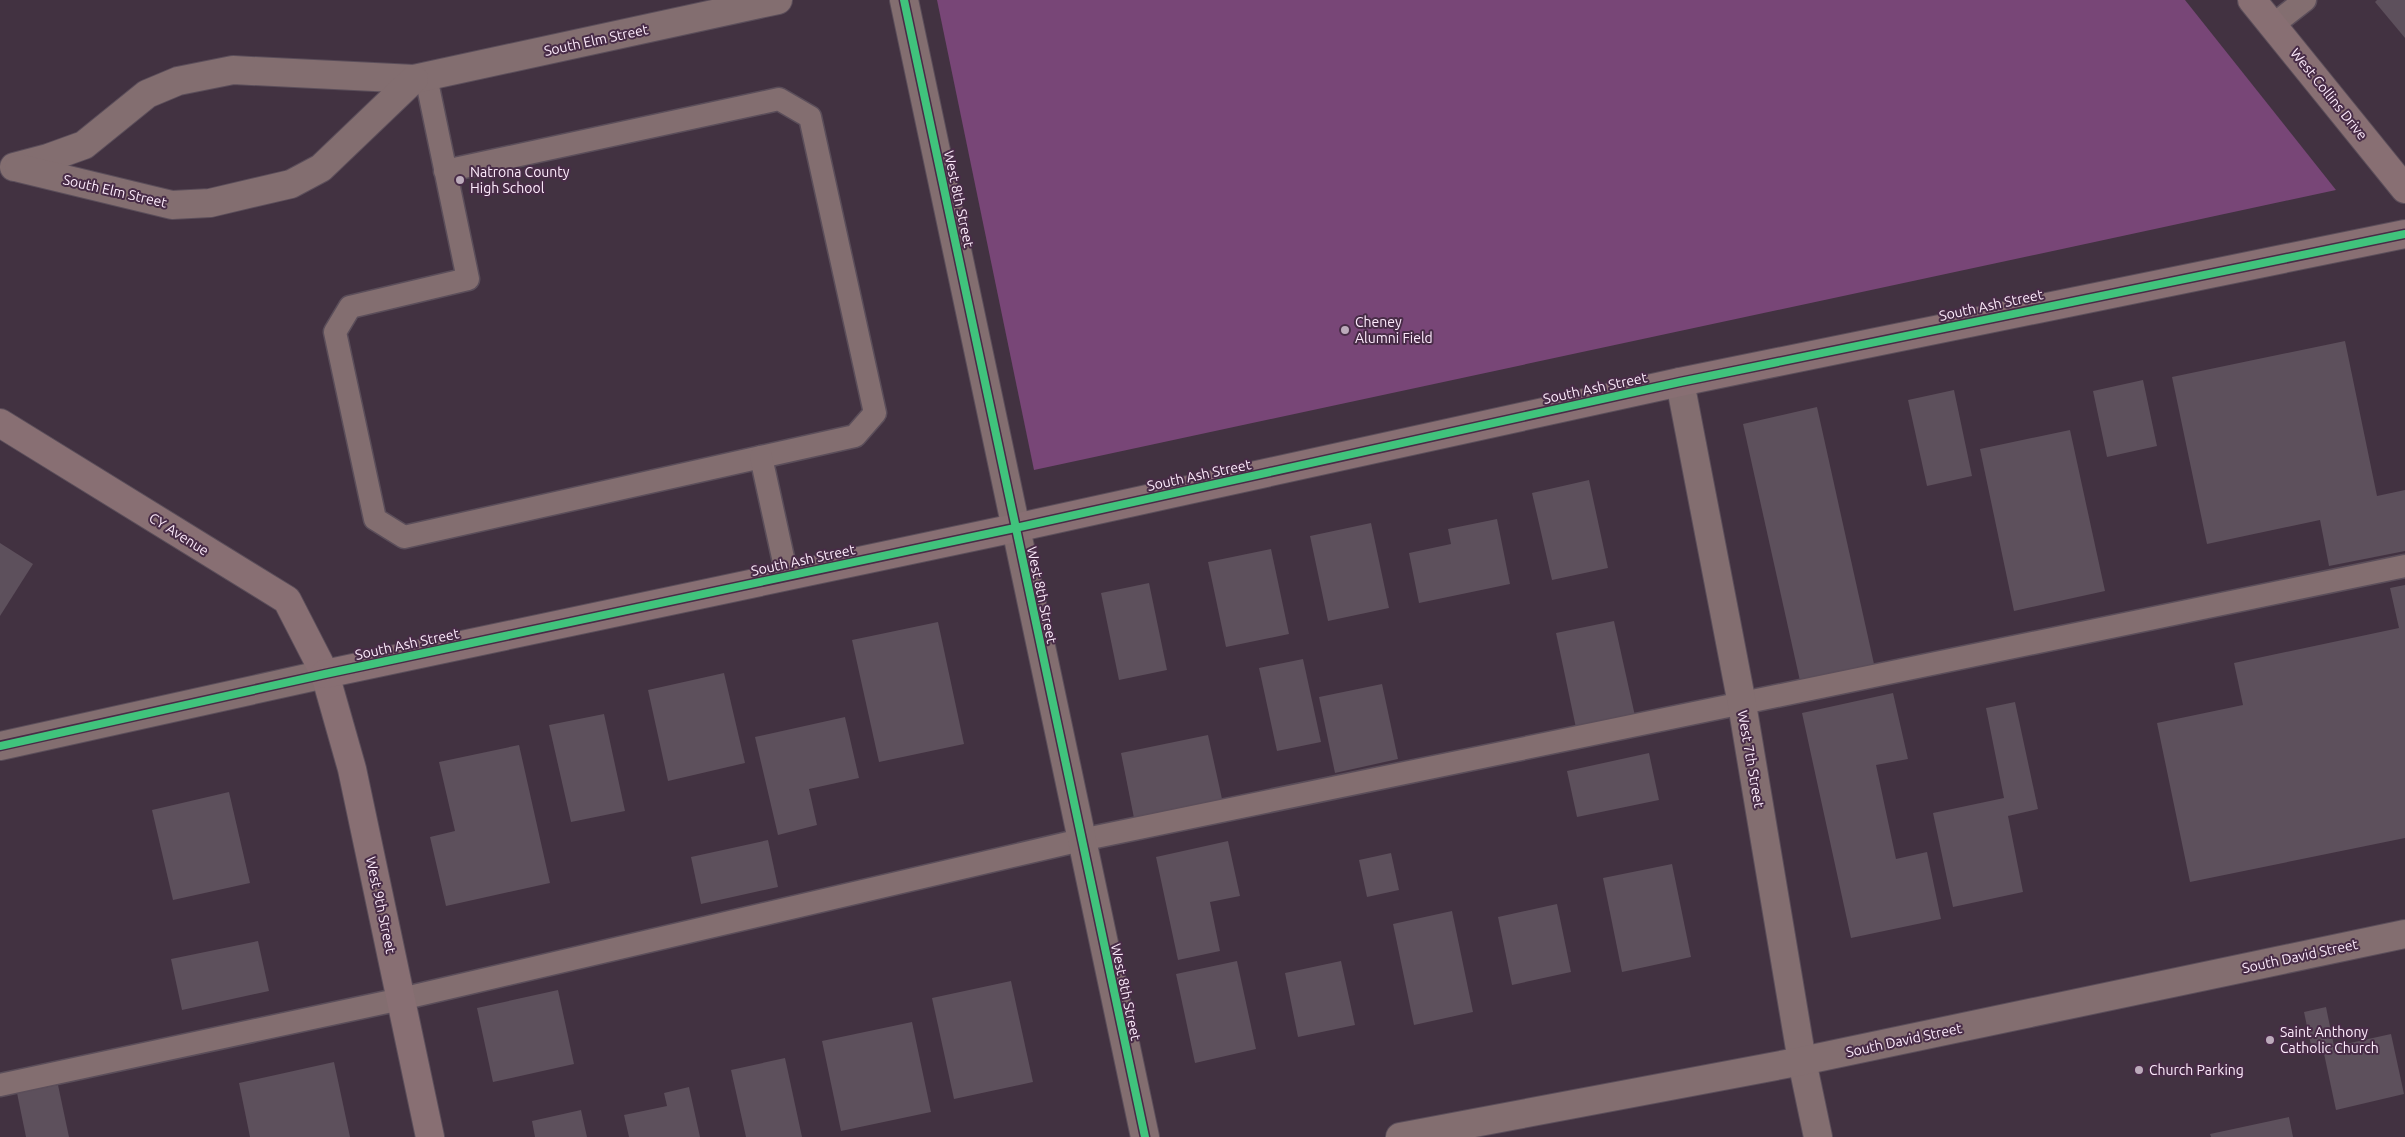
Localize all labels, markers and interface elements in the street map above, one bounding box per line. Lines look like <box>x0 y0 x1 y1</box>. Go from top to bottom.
street label: South Elm Street <box>542 21 650 59</box>
street label: West Collins Drive <box>2287 45 2371 143</box>
street label: West 8th Street <box>941 149 977 250</box>
place label: Natrona County High School <box>470 164 570 196</box>
street label: South Elm Street <box>61 171 169 211</box>
marker: Natrona County High School <box>454 174 466 186</box>
street label: South Ash Street <box>1938 286 2045 324</box>
place label: Cheney Alumni Field <box>1355 314 1433 346</box>
marker: Cheney Alumni Field <box>1339 324 1351 336</box>
street label: South Ash Street <box>1542 369 1649 407</box>
street label: South Ash Street <box>1146 456 1253 494</box>
street label: CY Avenue <box>146 509 212 559</box>
street label: South Ash Street <box>750 541 857 579</box>
street label: West 8th Street <box>1024 545 1060 646</box>
street label: South Ash Street <box>354 625 461 663</box>
street label: West 7th Street <box>1735 709 1768 810</box>
street label: West 9th Street <box>363 855 399 956</box>
street label: South David Street <box>2241 936 2360 976</box>
street label: West 8th Street <box>1108 942 1144 1043</box>
street label: South David Street <box>1845 1020 1964 1060</box>
place label: Saint Anthony Catholic Church <box>2280 1024 2379 1056</box>
marker: Saint Anthony Catholic Church <box>2264 1034 2276 1046</box>
place label: Church Parking <box>2149 1062 2244 1078</box>
marker: Church Parking <box>2133 1064 2145 1076</box>

